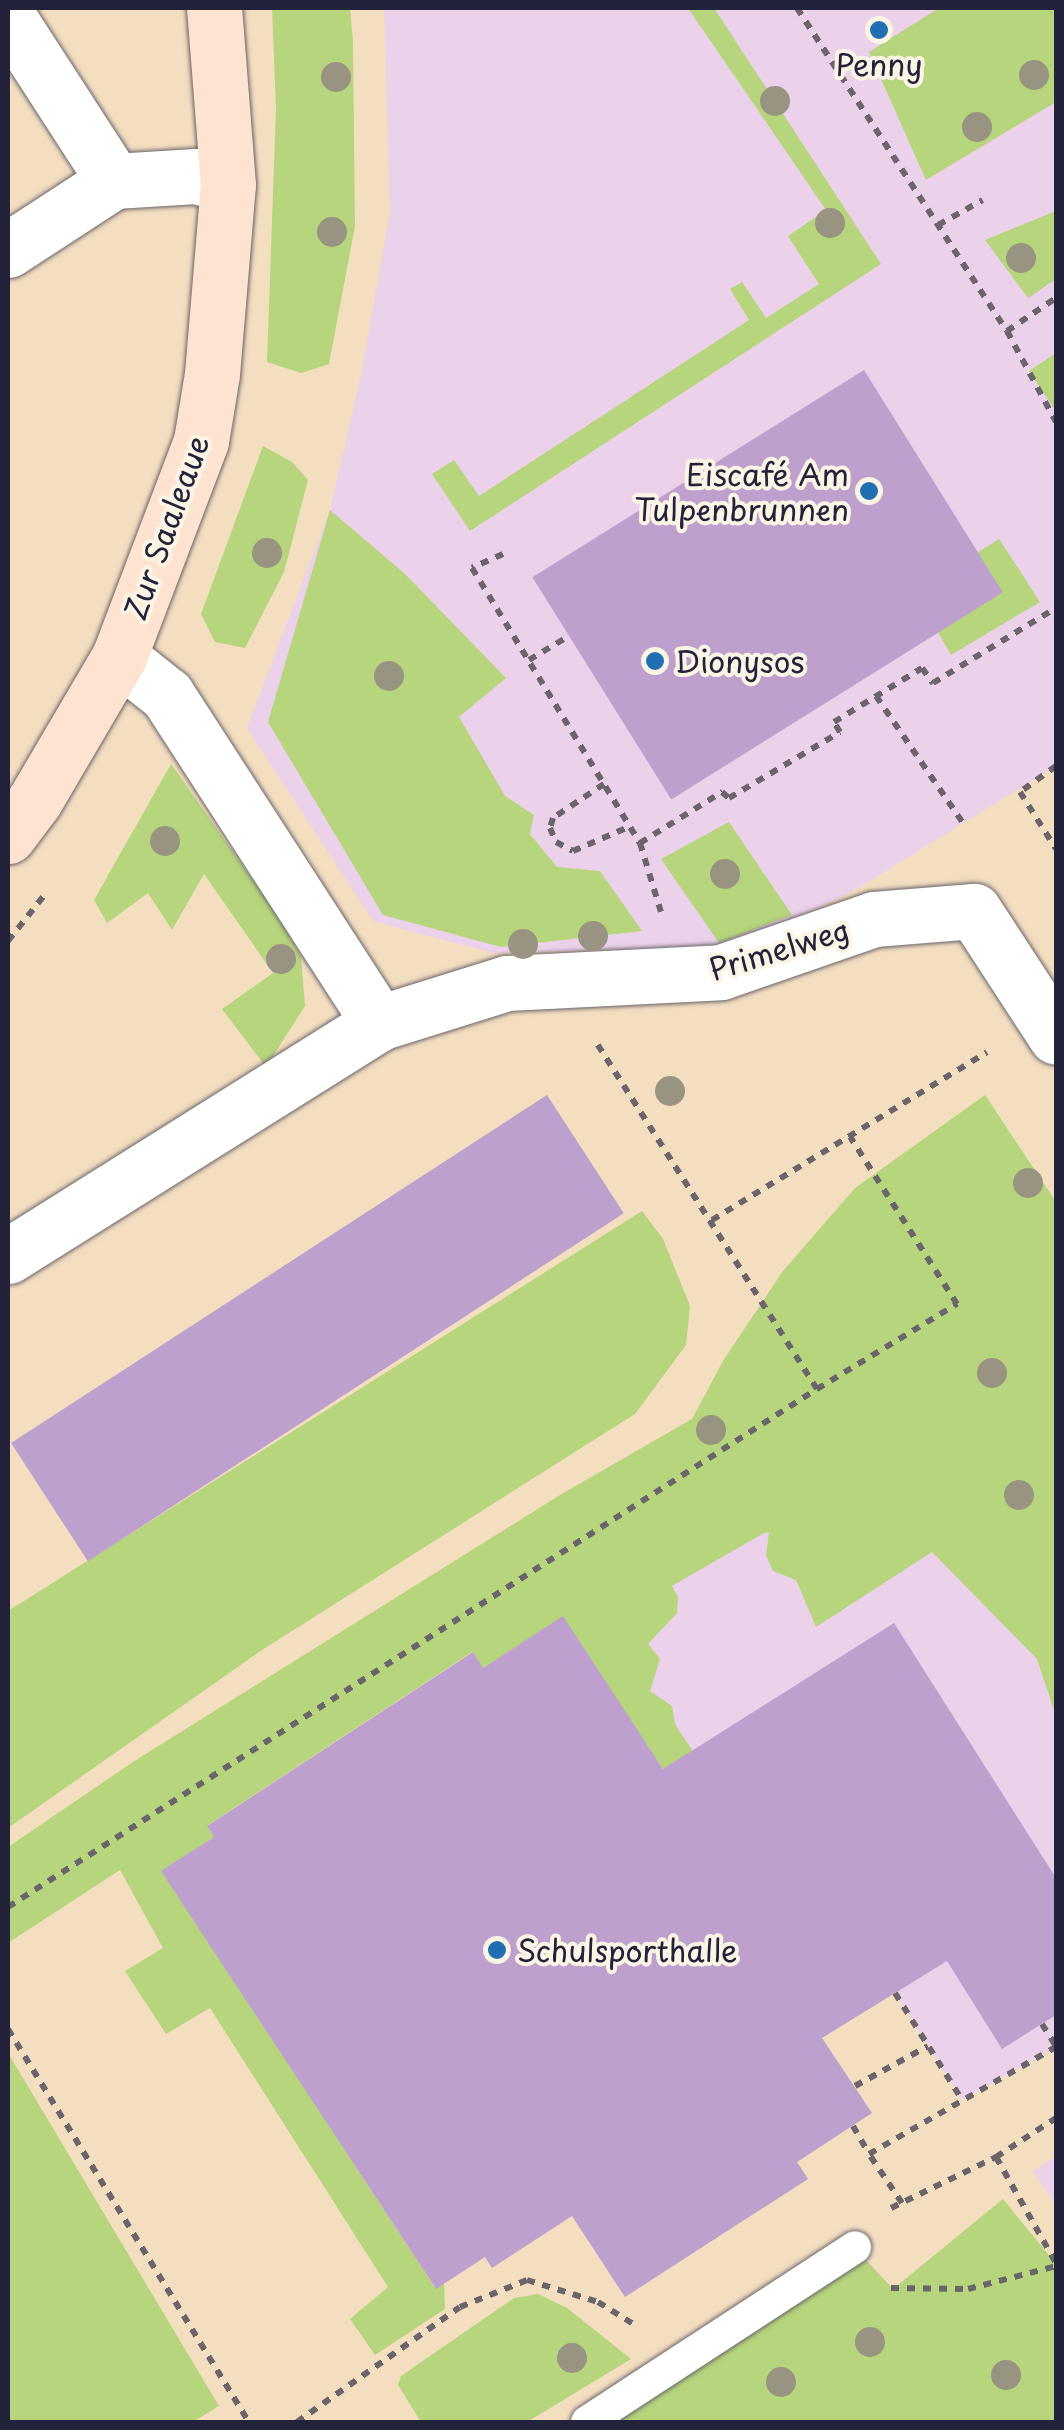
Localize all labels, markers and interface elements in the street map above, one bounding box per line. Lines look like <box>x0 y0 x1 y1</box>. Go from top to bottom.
marker: Penny <box>868 19 890 41</box>
place label: Penny <box>835 46 923 82</box>
street label: Zur Saaleaue <box>116 430 216 624</box>
place label: Eiscafé Am Tulpenbrunnen <box>634 456 849 526</box>
marker: Eiscafé Am Tulpenbrunnen <box>858 480 880 502</box>
place label: Dionysos <box>675 643 804 679</box>
marker: Dionysos <box>644 650 666 672</box>
street label: Primelweg <box>704 911 854 987</box>
place label: Schulsporthalle <box>517 1932 737 1968</box>
marker: Schulsporthalle <box>486 1939 508 1961</box>

